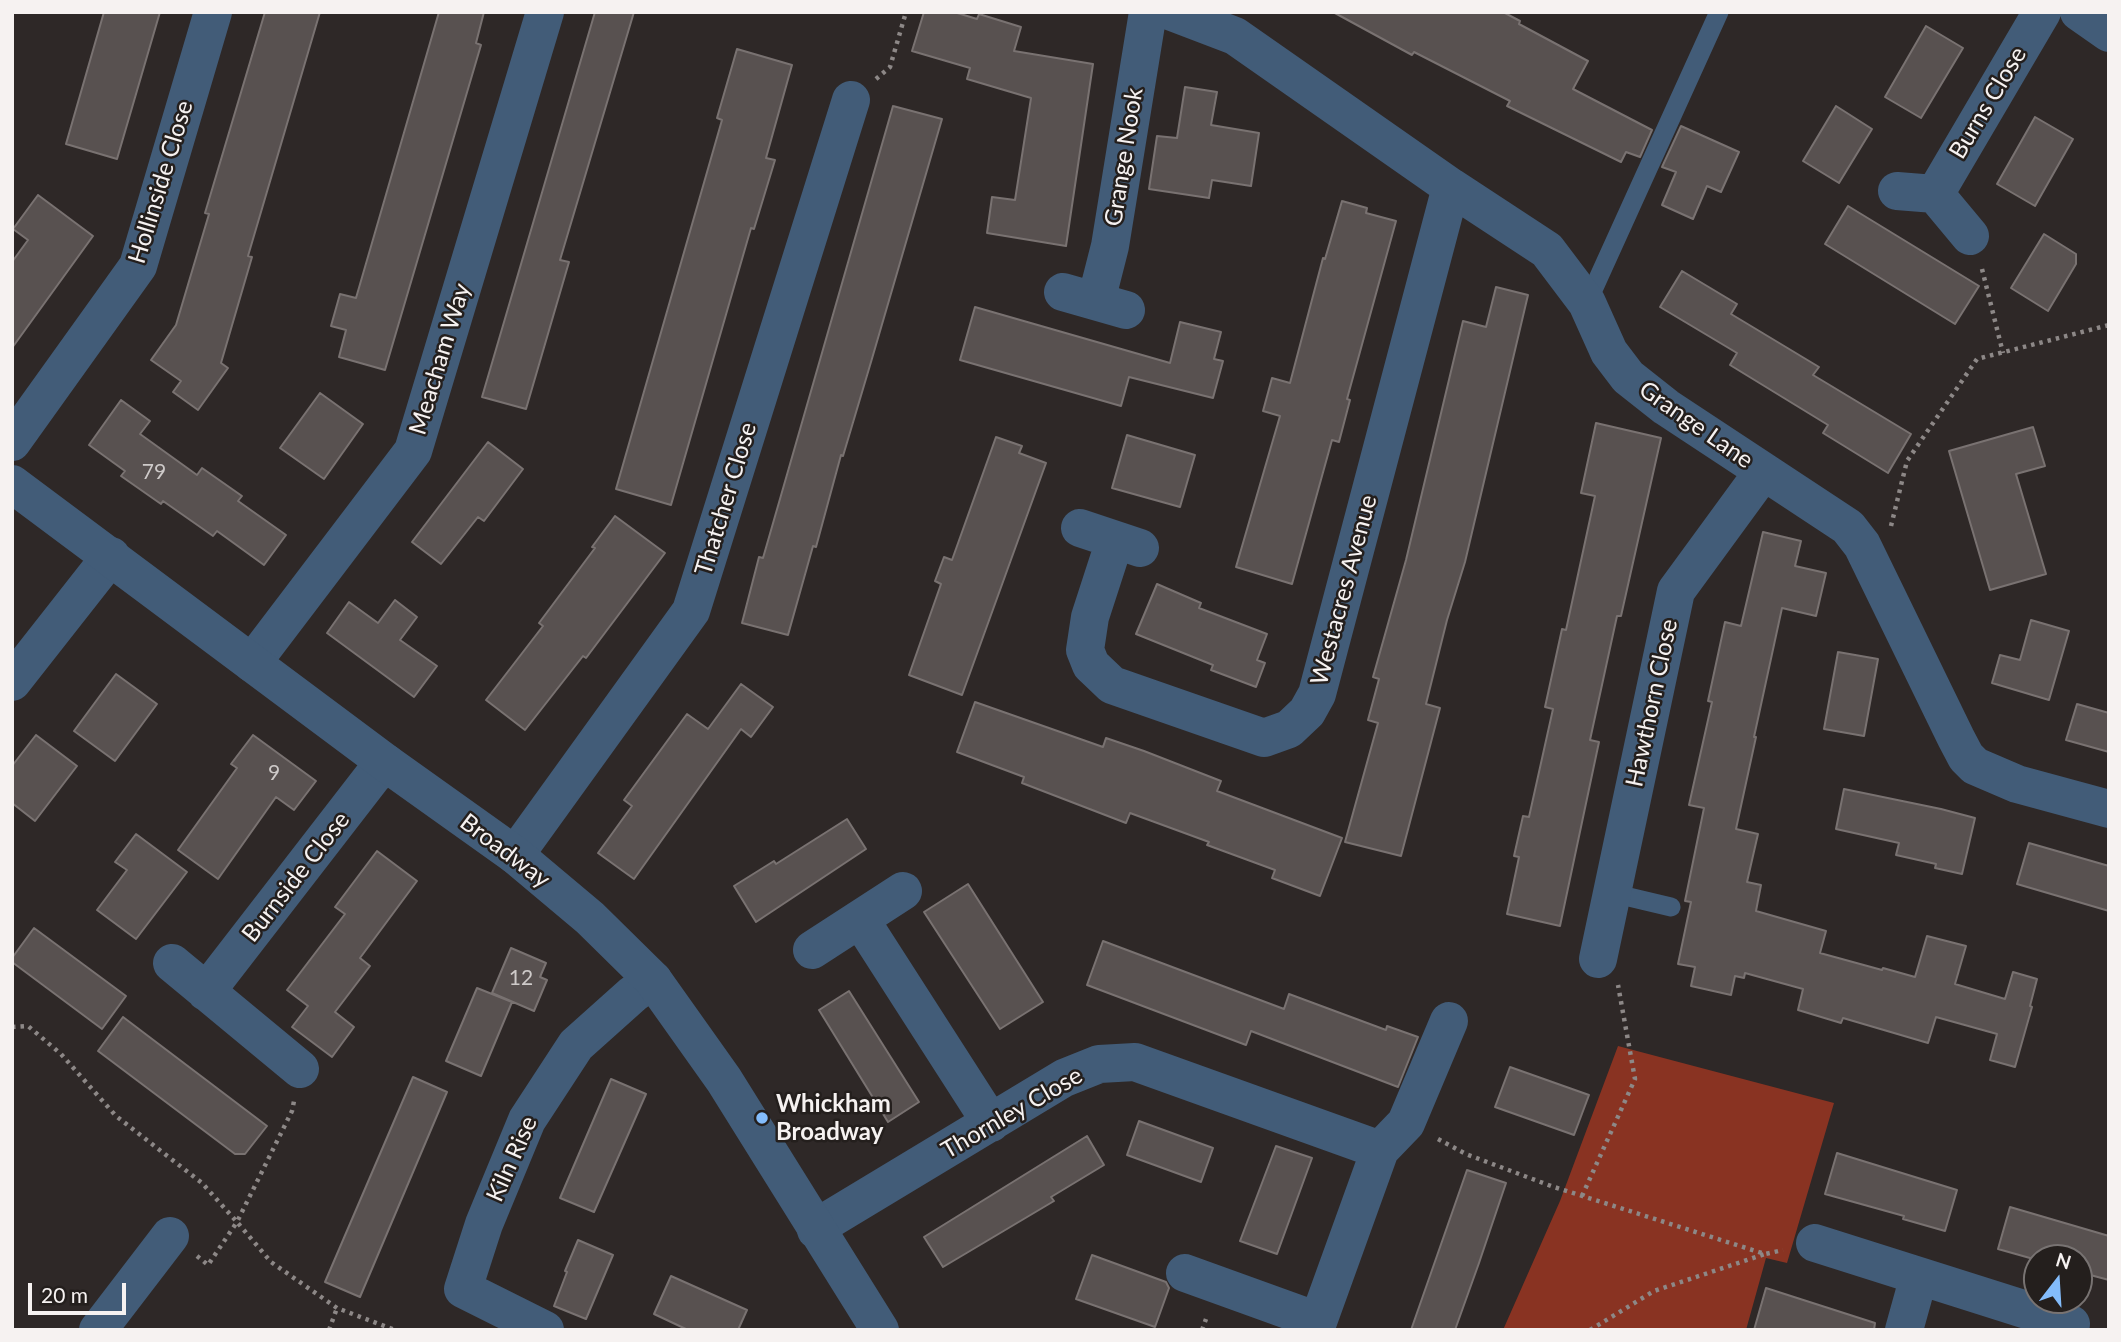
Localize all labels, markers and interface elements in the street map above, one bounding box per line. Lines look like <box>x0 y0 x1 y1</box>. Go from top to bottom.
street label: Burns Close <box>1943 42 2033 164</box>
street label: Grange Nook <box>1099 86 1149 228</box>
street label: Hollinside Close <box>123 97 199 267</box>
street label: Meacham Way <box>403 280 477 438</box>
street label: Grange Lane <box>1633 375 1759 475</box>
street label: Thatcher Close <box>689 419 763 579</box>
house number: 79 <box>142 459 166 485</box>
street label: Westacres Avenue <box>1305 492 1383 688</box>
street label: Hawthorn Close <box>1620 616 1684 790</box>
house number: 9 <box>268 760 280 786</box>
street label: Burnside Close <box>236 806 356 948</box>
street label: Broadway <box>454 808 556 894</box>
house number: 12 <box>509 965 533 991</box>
street label: Thornley Close <box>936 1061 1088 1165</box>
place label: Whickham Broadway <box>776 1090 891 1146</box>
marker: Whickham Broadway <box>754 1110 770 1126</box>
street label: Kiln Rise <box>480 1112 544 1206</box>
north arrow <box>2023 1244 2093 1314</box>
text: N <box>2053 1247 2074 1273</box>
scale bar <box>32 1268 130 1312</box>
text: 20 m <box>41 1282 88 1307</box>

